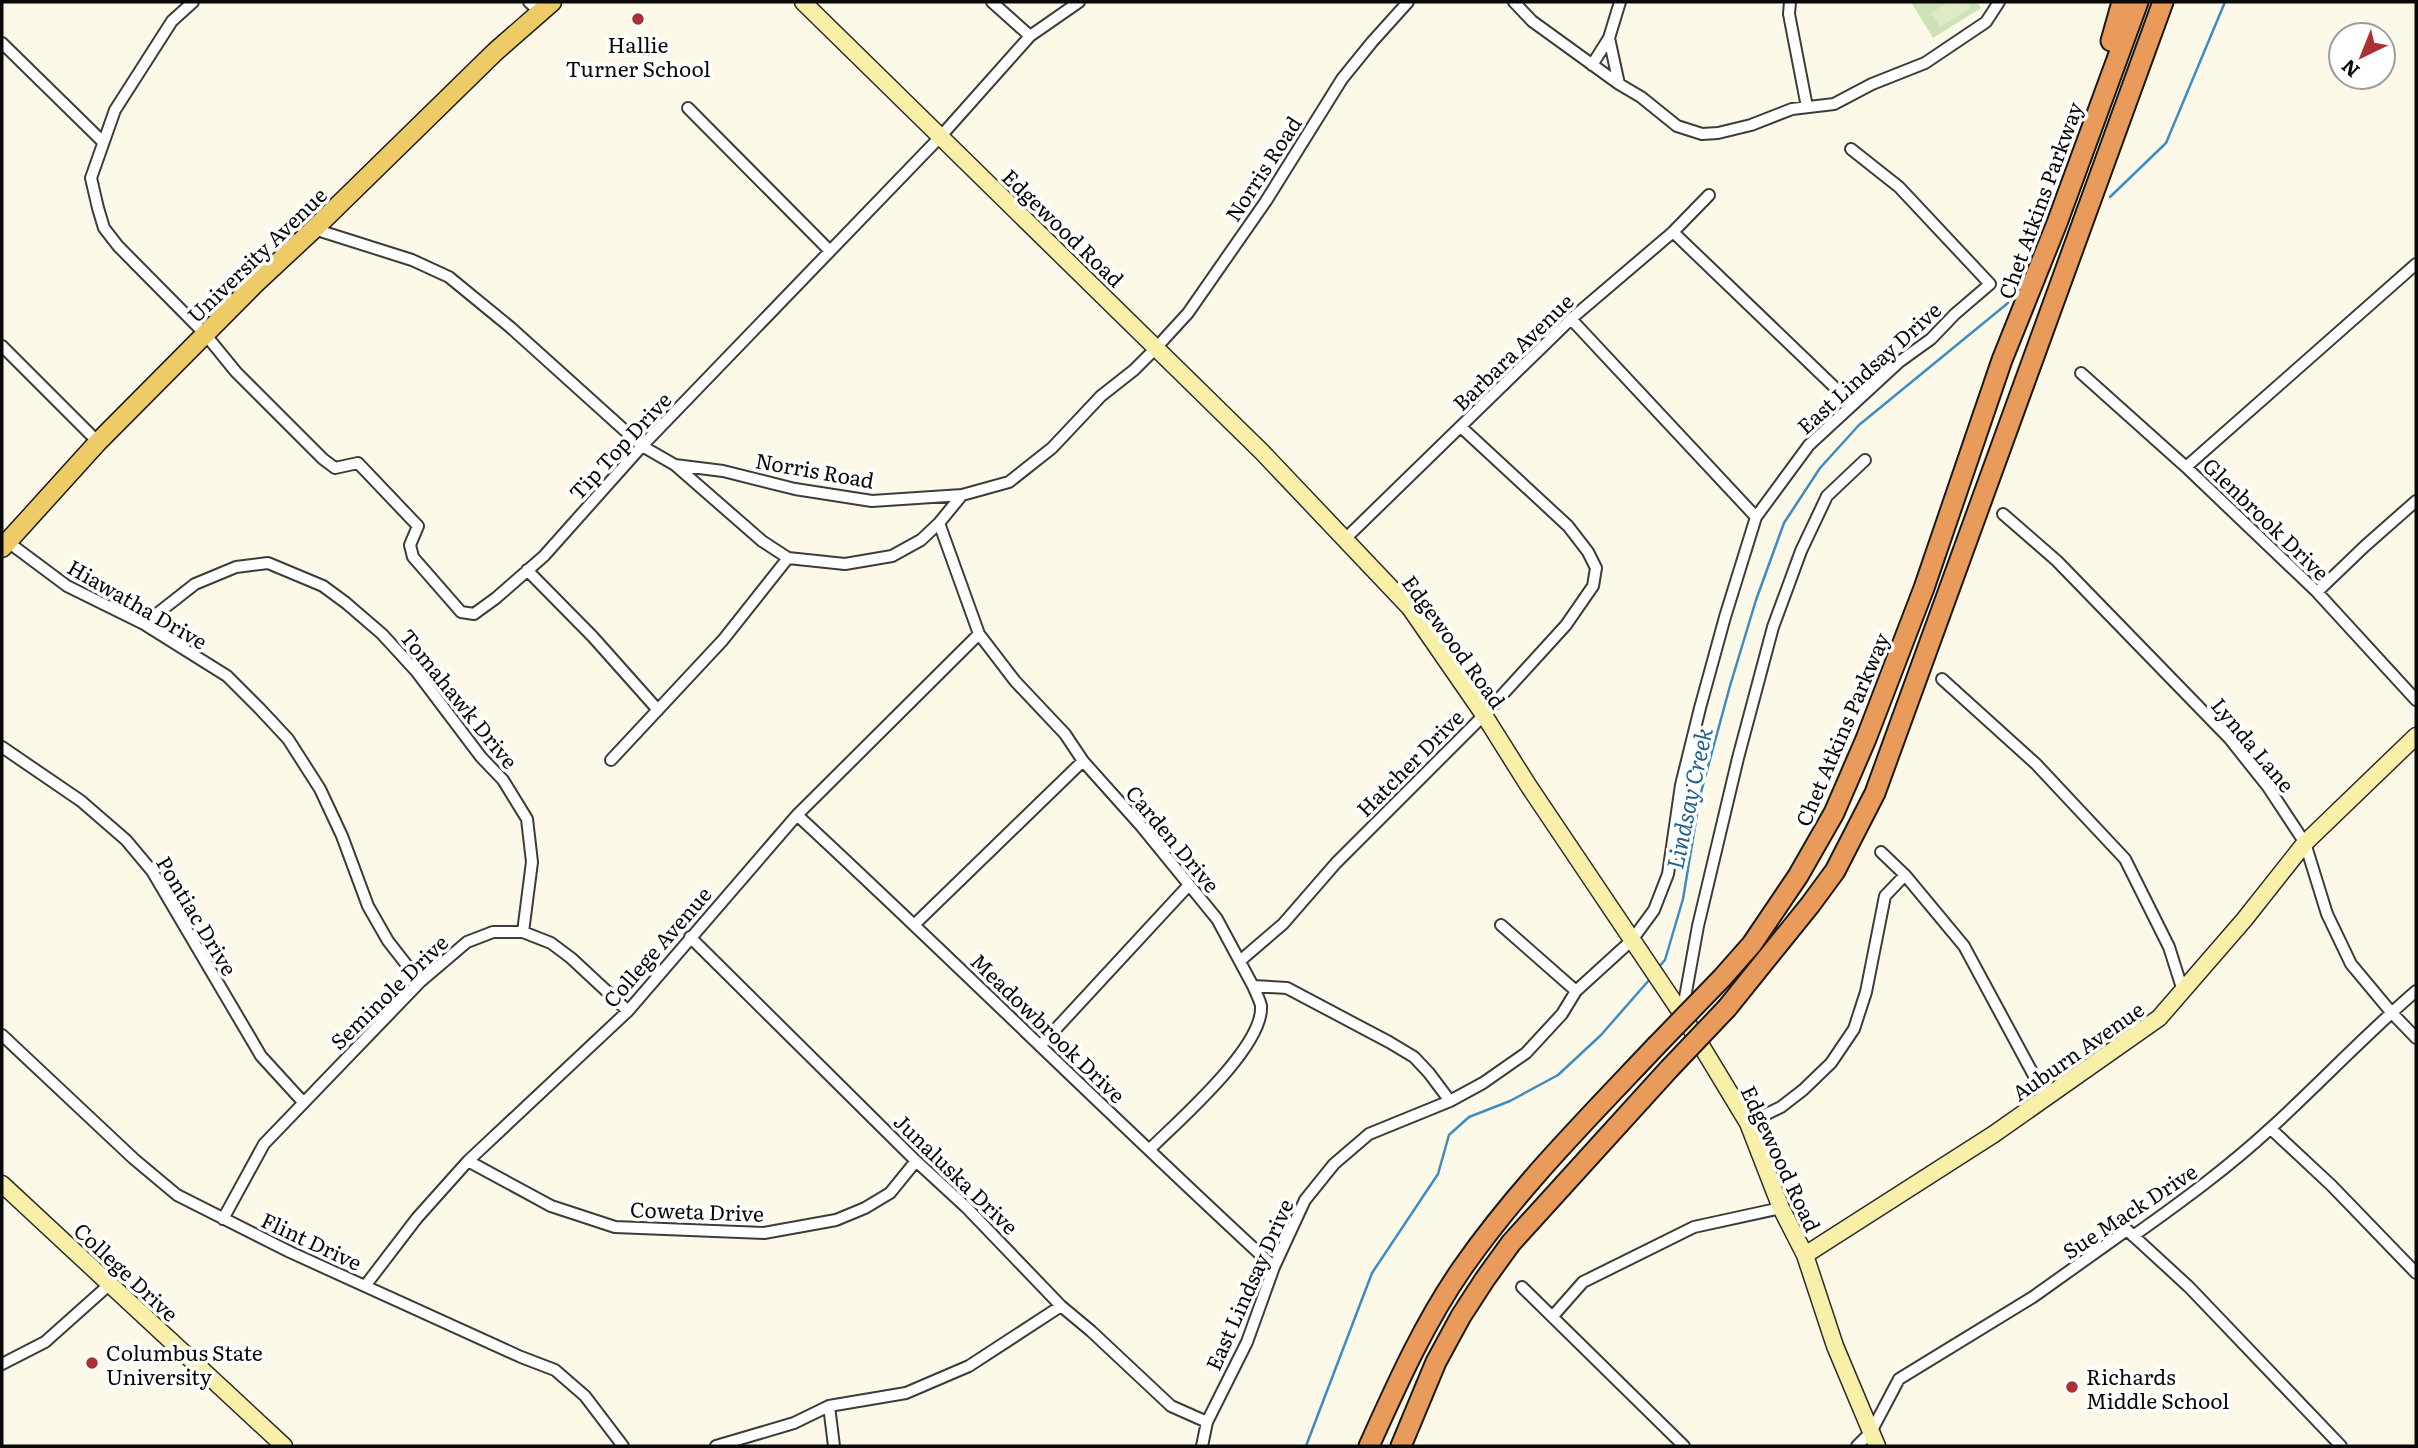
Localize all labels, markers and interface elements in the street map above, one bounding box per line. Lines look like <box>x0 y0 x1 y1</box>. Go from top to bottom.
marker: Hallie Turner School <box>630 11 646 27</box>
north arrow <box>2327 21 2397 91</box>
place label: Hallie Turner School <box>566 28 710 83</box>
text: N <box>2334 53 2365 85</box>
street label: Chet Atkins Parkway <box>1989 96 2089 303</box>
street label: Norris Road <box>1216 109 1308 227</box>
street label: Edgewood Road <box>996 161 1132 293</box>
street label: University Avenue <box>179 179 333 329</box>
street label: Barbara Avenue <box>1445 285 1579 417</box>
street label: East Lindsay Drive <box>1789 294 1947 440</box>
street label: Tip Top Drive <box>561 384 677 506</box>
street label: Norris Road <box>753 443 877 495</box>
street label: Glenbrook Drive <box>2197 449 2337 587</box>
street label: Hiawatha Drive <box>62 550 214 656</box>
street label: Edgewood Road <box>1396 568 1514 714</box>
street label: Tomahawk Drive <box>394 621 526 775</box>
street label: Chet Atkins Parkway <box>1786 627 1896 831</box>
street label: Lynda Lane <box>2205 690 2303 798</box>
street label: Hatcher Drive <box>1348 701 1470 823</box>
water label: Lindsay Creek <box>1656 724 1720 872</box>
street label: Carden Drive <box>1120 778 1228 899</box>
street label: Pontiac Drive <box>150 849 246 981</box>
street label: College Avenue <box>595 879 717 1013</box>
street label: Seminole Drive <box>322 926 454 1055</box>
street label: Meadowbrook Drive <box>965 945 1133 1109</box>
street label: Auburn Avenue <box>2005 993 2150 1107</box>
street label: Edgewood Road <box>1734 1080 1830 1237</box>
street label: Junaluska Drive <box>888 1105 1026 1241</box>
street label: Sue Mack Drive <box>2056 1155 2203 1265</box>
street label: Coweta Drive <box>629 1192 765 1228</box>
street label: East Lindsay Drive <box>1196 1193 1300 1375</box>
street label: Flint Drive <box>257 1203 367 1277</box>
street label: College Drive <box>68 1214 186 1328</box>
place label: Columbus State University <box>106 1336 263 1391</box>
marker: Columbus State University <box>84 1355 100 1371</box>
place label: Richards Middle School <box>2086 1360 2229 1415</box>
marker: Richards Middle School <box>2064 1379 2080 1395</box>

